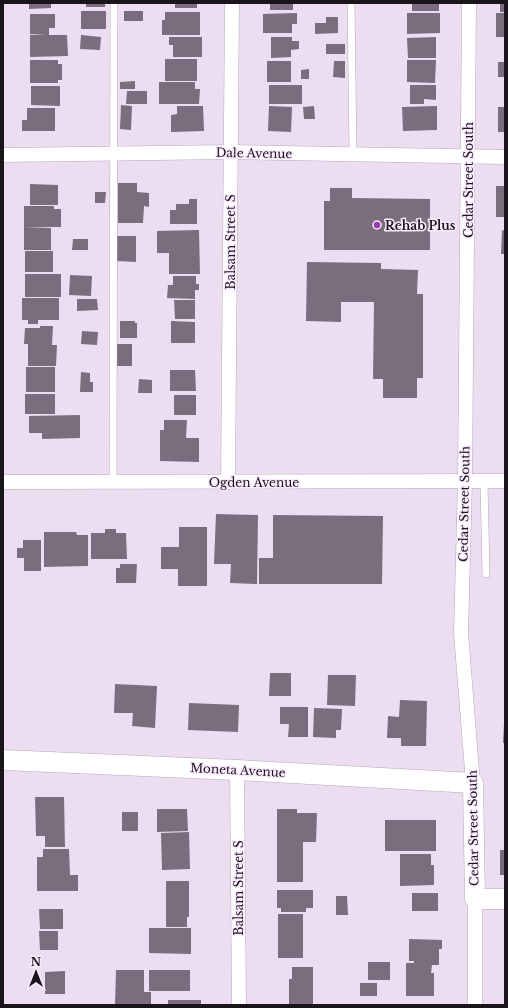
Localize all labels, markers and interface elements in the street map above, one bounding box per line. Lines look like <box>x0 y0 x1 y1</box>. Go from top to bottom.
street label: Cedar Street South <box>461 122 476 238</box>
street label: Dale Avenue <box>216 145 293 161</box>
street label: Balsam Street S <box>223 194 238 290</box>
place label: Rehab Plus <box>385 218 456 233</box>
marker: Rehab Plus <box>372 220 382 230</box>
street label: Cedar Street South <box>455 446 473 562</box>
street label: Ogden Avenue <box>209 475 299 490</box>
street label: Moneta Avenue <box>190 760 286 780</box>
street label: Cedar Street South <box>464 770 482 886</box>
street label: Balsam Street S <box>231 840 246 936</box>
north arrow <box>16 952 56 992</box>
text: N <box>31 955 42 969</box>

